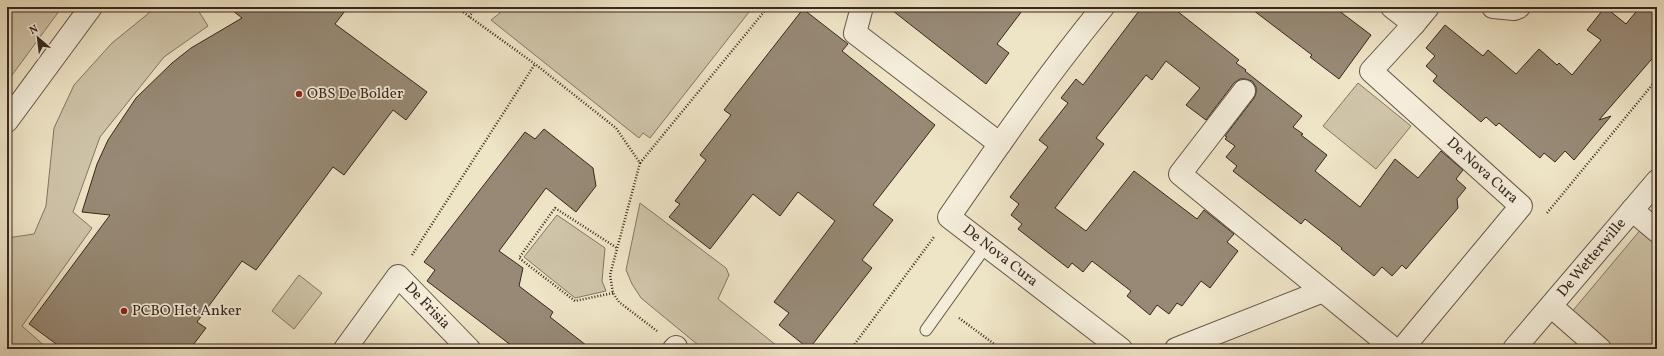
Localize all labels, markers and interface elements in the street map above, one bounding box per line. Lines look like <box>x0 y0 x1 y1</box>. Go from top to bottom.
north arrow <box>18 18 58 58</box>
text: N <box>27 22 41 39</box>
place label: OBS De Bolder <box>307 84 403 105</box>
marker: OBS De Bolder <box>294 89 304 99</box>
street label: De Nova Cura <box>1441 133 1523 209</box>
street label: De Wetterwille <box>1553 214 1631 302</box>
street label: De Nova Cura <box>958 220 1042 292</box>
street label: De Frisia <box>399 278 455 334</box>
place label: PCBO Het Anker <box>132 301 241 322</box>
marker: PCBO Het Anker <box>119 306 129 316</box>

